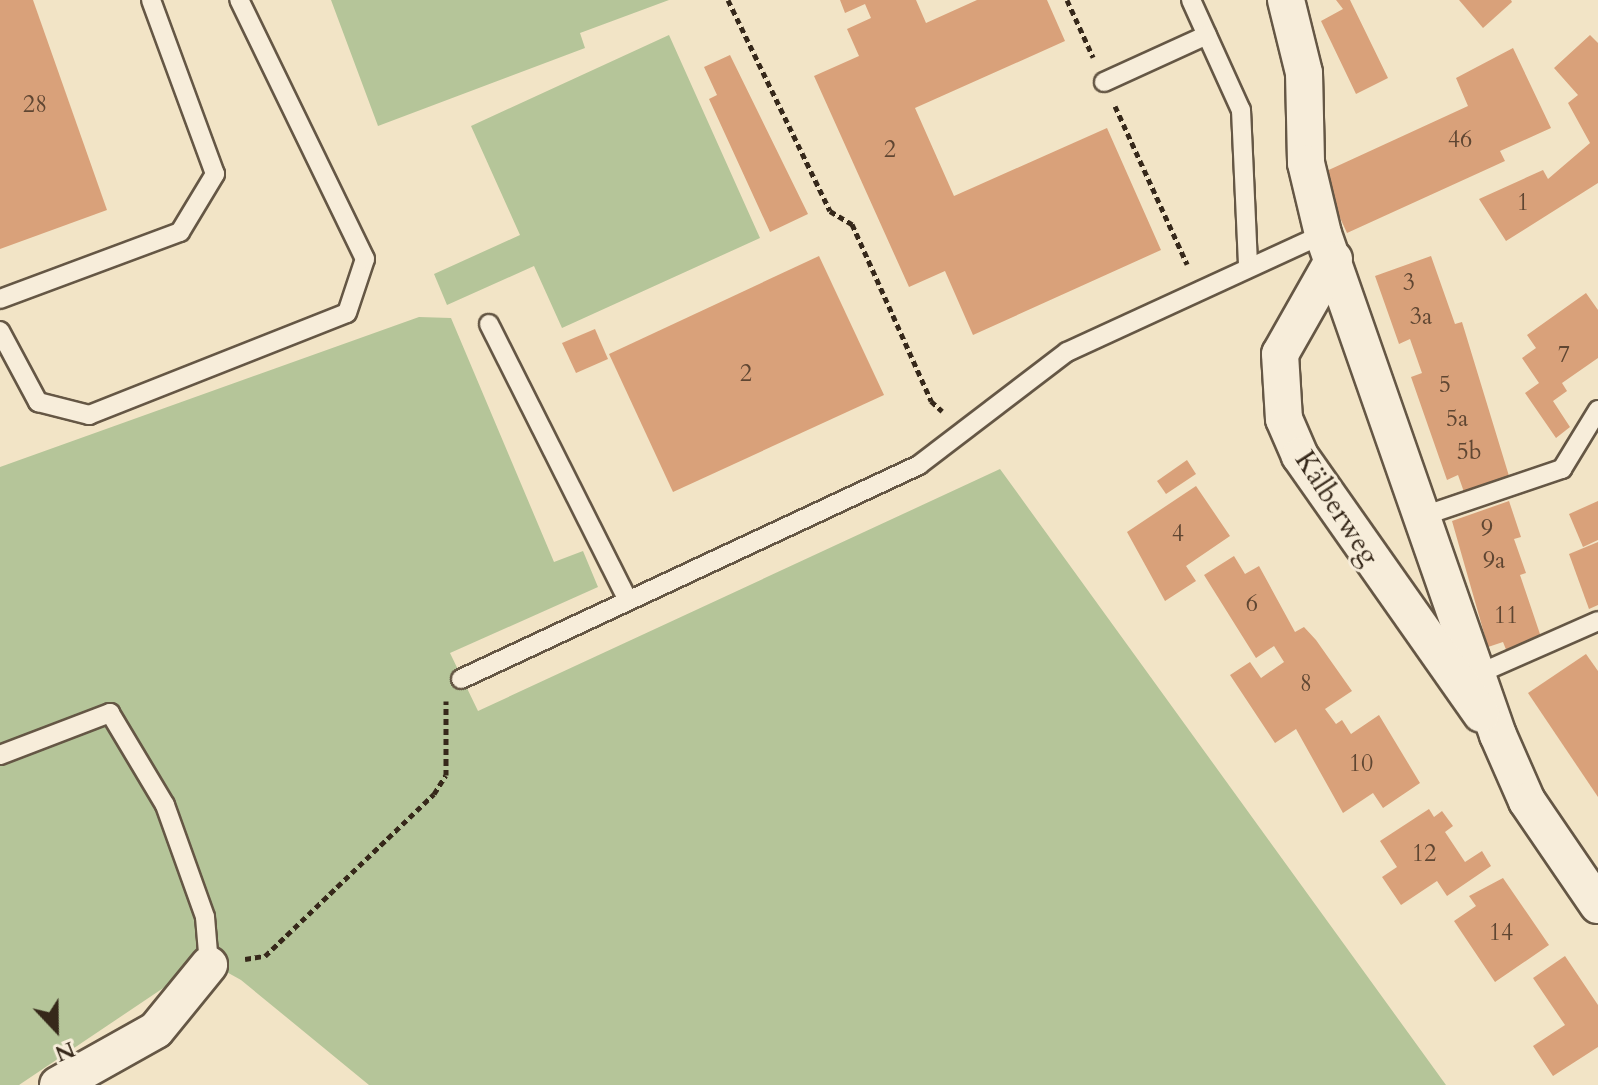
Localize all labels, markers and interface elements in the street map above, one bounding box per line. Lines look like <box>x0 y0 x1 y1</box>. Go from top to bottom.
house number: 28 <box>23 91 47 119</box>
house number: 46 <box>1448 126 1472 154</box>
house number: 2 <box>884 136 896 164</box>
house number: 1 <box>1517 189 1529 217</box>
house number: 3 <box>1403 269 1415 297</box>
house number: 3a <box>1410 303 1432 331</box>
house number: 7 <box>1558 341 1570 369</box>
house number: 2 <box>740 360 752 388</box>
house number: 5 <box>1439 371 1451 399</box>
house number: 5a <box>1446 405 1468 433</box>
house number: 5b <box>1456 438 1482 466</box>
street label: Kälberweg <box>1288 445 1386 571</box>
house number: 9 <box>1481 515 1493 543</box>
house number: 4 <box>1172 520 1184 548</box>
house number: 9a <box>1483 547 1505 575</box>
house number: 6 <box>1246 590 1258 618</box>
house number: 11 <box>1494 602 1518 630</box>
house number: 8 <box>1300 670 1312 698</box>
house number: 10 <box>1349 750 1373 778</box>
house number: 12 <box>1412 840 1436 868</box>
house number: 14 <box>1489 919 1513 947</box>
north arrow <box>16 989 96 1069</box>
text: N <box>51 1034 79 1069</box>

